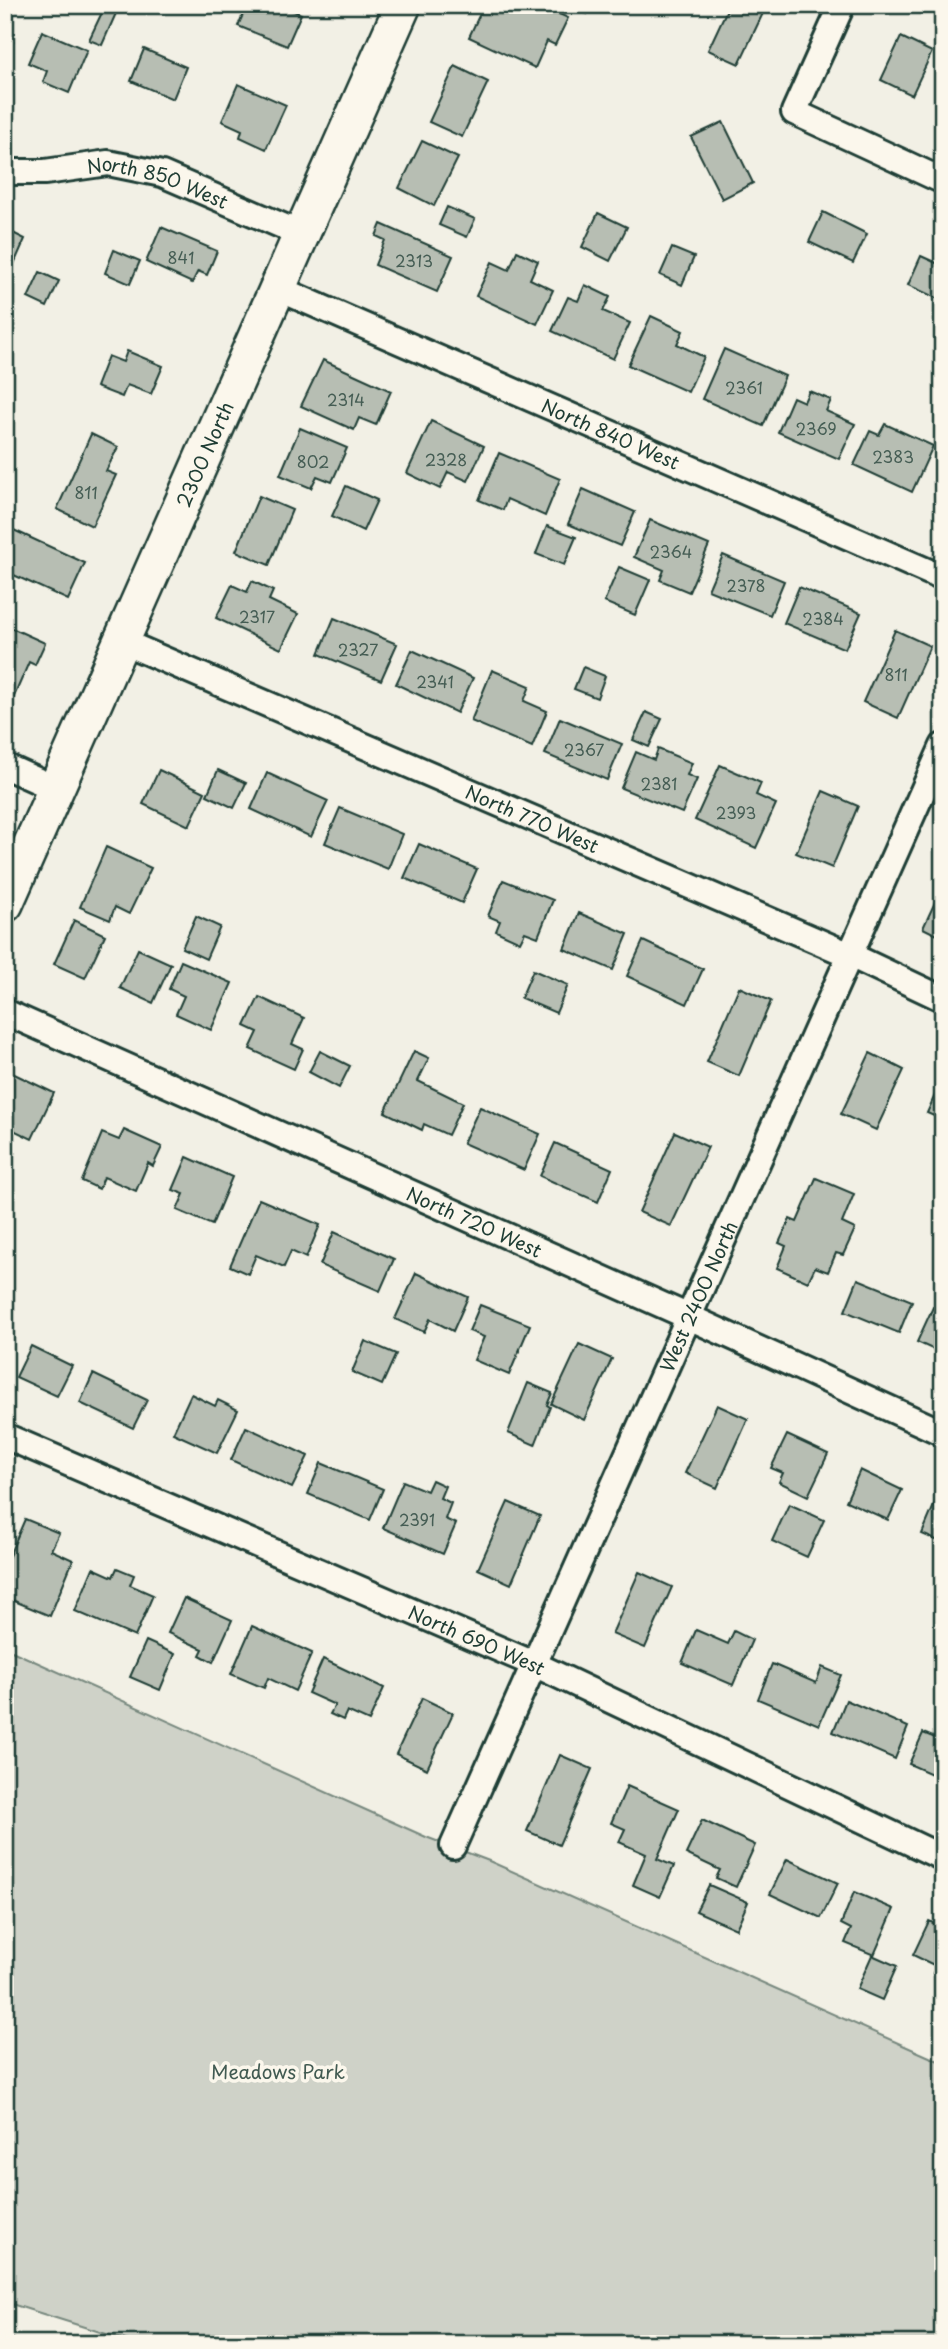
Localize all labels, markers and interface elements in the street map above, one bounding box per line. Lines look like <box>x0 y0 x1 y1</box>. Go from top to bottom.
street label: North 850 West <box>85 149 233 215</box>
house number: 841 <box>168 245 194 269</box>
house number: 2313 <box>395 248 433 272</box>
house number: 2361 <box>725 375 763 399</box>
house number: 2314 <box>327 387 365 411</box>
street label: North 840 West <box>537 391 685 476</box>
street label: 2300 North <box>169 397 240 511</box>
house number: 2369 <box>795 416 837 440</box>
house number: 2383 <box>872 444 914 468</box>
house number: 2328 <box>425 447 467 471</box>
house number: 802 <box>297 449 329 473</box>
house number: 811 <box>74 480 98 504</box>
house number: 2364 <box>650 539 692 563</box>
house number: 2378 <box>727 573 765 597</box>
house number: 2317 <box>239 604 275 628</box>
house number: 2384 <box>802 606 844 630</box>
house number: 2327 <box>338 637 378 661</box>
house number: 811 <box>884 662 908 686</box>
house number: 2341 <box>416 669 454 693</box>
house number: 2367 <box>564 737 604 761</box>
house number: 2381 <box>641 771 677 795</box>
street label: North 770 West <box>461 777 604 859</box>
house number: 2393 <box>716 800 756 824</box>
street label: North 720 West <box>402 1179 547 1264</box>
street label: West 2400 North <box>652 1216 744 1376</box>
house number: 2391 <box>399 1507 435 1531</box>
street label: North 690 West <box>404 1598 550 1682</box>
park label: Meadows Park <box>211 2057 345 2085</box>

